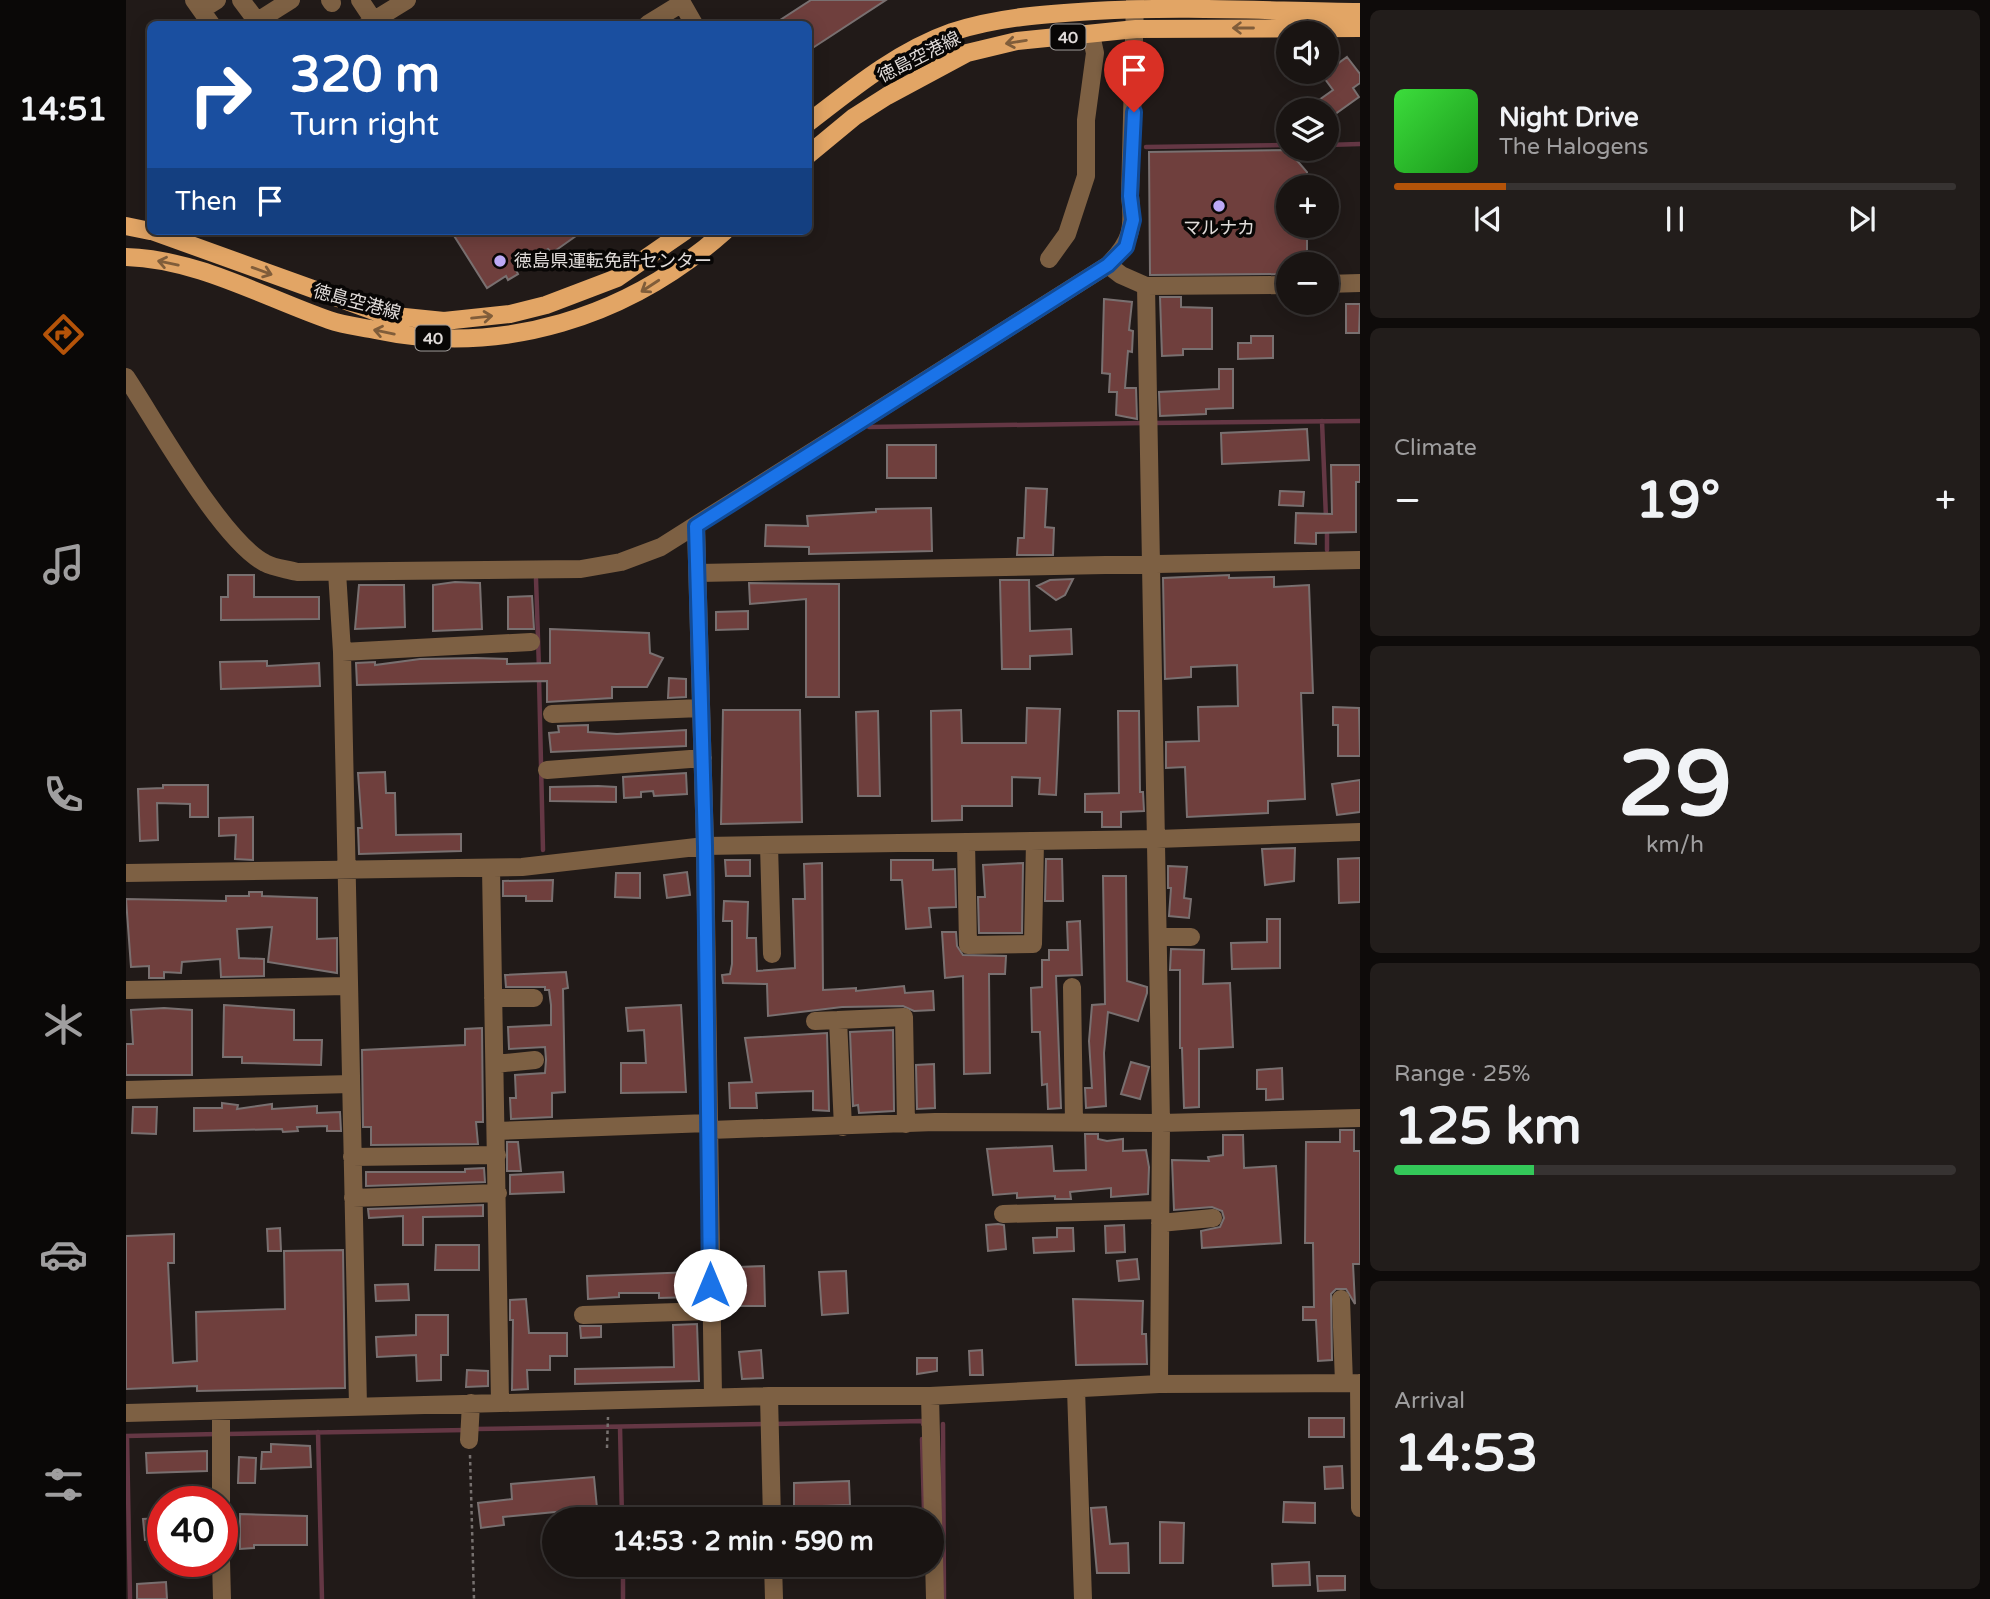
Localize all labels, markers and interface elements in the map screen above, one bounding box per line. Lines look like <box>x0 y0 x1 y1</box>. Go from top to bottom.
one-way arrow <box>1232 21 1255 35</box>
map controls <box>1276 21 1339 315</box>
button: sound <box>1276 21 1339 84</box>
road number: 40 <box>1051 24 1086 50</box>
street label: 徳島空港線 <box>874 27 964 87</box>
one-way arrow <box>1005 36 1028 49</box>
pin <box>1104 40 1164 112</box>
text: 320 m <box>290 46 440 105</box>
icon: right <box>175 49 266 140</box>
icon: arrive <box>1115 51 1153 89</box>
text: 14:51 <box>19 91 107 129</box>
button: layers <box>1276 98 1339 161</box>
text: Night Drive <box>1499 102 1639 133</box>
text: Turn right <box>290 106 439 144</box>
text: The Halogens <box>1499 133 1648 161</box>
button: + <box>1276 175 1339 238</box>
icon: arrive <box>251 182 289 220</box>
text: Then <box>175 186 237 217</box>
marker: マルナカ <box>1211 198 1227 214</box>
icon: previous <box>1469 200 1507 238</box>
icon: pause <box>1656 200 1694 238</box>
icon: next <box>1843 200 1881 238</box>
place label: マルナカ <box>1183 217 1255 239</box>
place label: 徳島県運転免許センター <box>514 250 712 272</box>
button: − <box>1276 252 1339 315</box>
marker: 徳島県運転免許センター <box>492 253 508 269</box>
one-way arrow <box>157 256 180 270</box>
one-way arrow <box>251 266 273 278</box>
one-way arrow <box>641 279 661 293</box>
street label: 徳島空港線 <box>311 280 403 324</box>
icon: directions <box>39 310 88 359</box>
one-way arrow <box>470 310 493 323</box>
one-way arrow <box>373 325 396 339</box>
road number: 40 <box>416 326 450 350</box>
text: Climate <box>1394 434 1477 462</box>
text: 19° <box>1635 469 1720 532</box>
text: − <box>1394 478 1421 524</box>
text: + <box>1935 478 1956 524</box>
icon: music <box>39 540 88 589</box>
text: 29 <box>1618 730 1732 840</box>
icon: phone <box>39 770 88 819</box>
text: km/h <box>1646 831 1704 859</box>
icon: climate <box>39 1000 88 1049</box>
text: Range · 25% <box>1394 1060 1530 1088</box>
text: 125 km <box>1394 1095 1582 1158</box>
icon: car <box>39 1230 88 1279</box>
position arrow <box>673 1248 747 1322</box>
text: Arrival <box>1394 1387 1465 1415</box>
text: 14:53 <box>1394 1422 1538 1485</box>
icon: filters <box>39 1460 88 1509</box>
speed limit sign: 40 <box>147 1486 238 1577</box>
text: 14:53 · 2 min · 590 m <box>612 1526 874 1557</box>

